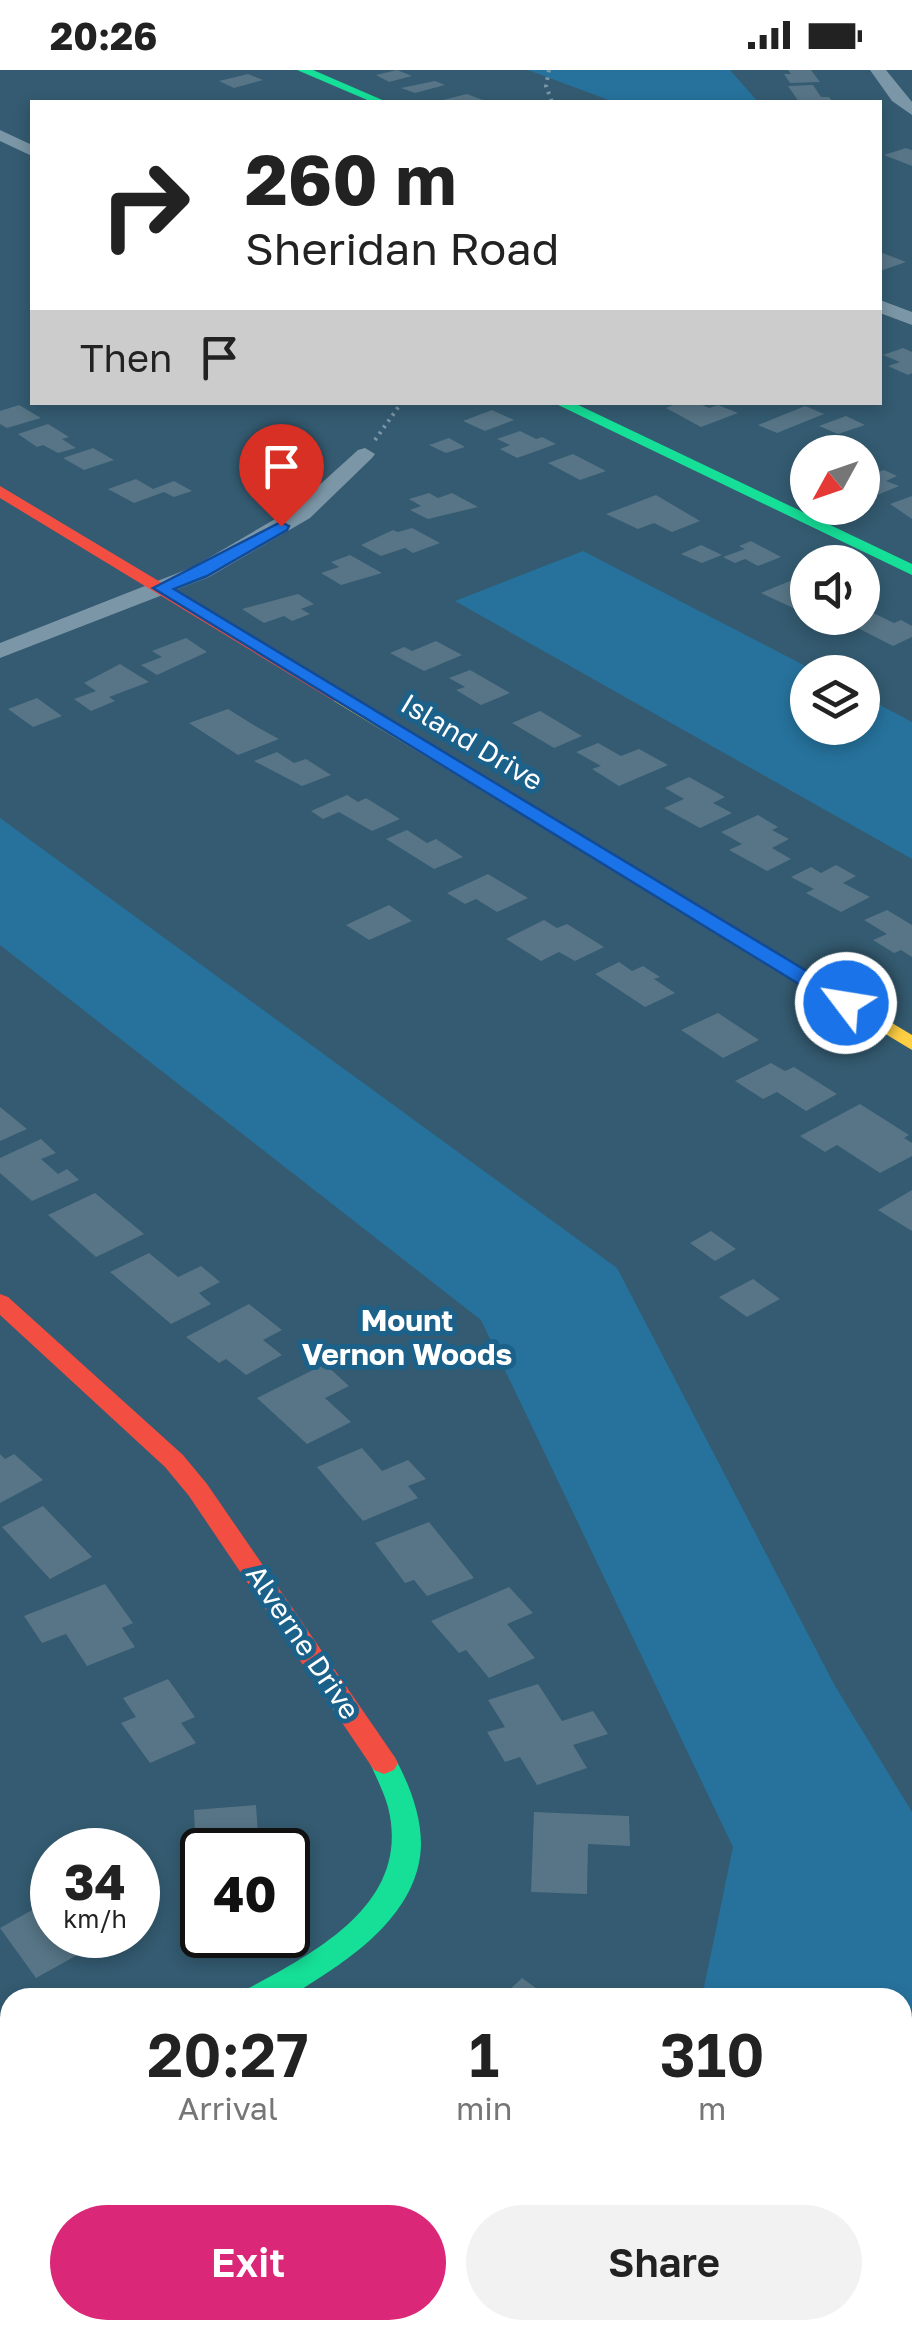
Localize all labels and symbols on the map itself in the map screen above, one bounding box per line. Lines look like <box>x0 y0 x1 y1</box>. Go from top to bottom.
pin <box>239 424 324 527</box>
north arrow <box>790 435 880 525</box>
street label: Island Drive <box>396 686 549 797</box>
position arrow <box>794 951 898 1055</box>
district label: Mount Vernon Woods <box>302 1302 512 1372</box>
street label: Alverne Drive <box>240 1558 367 1725</box>
speed limit sign: 40 <box>180 1828 310 1958</box>

